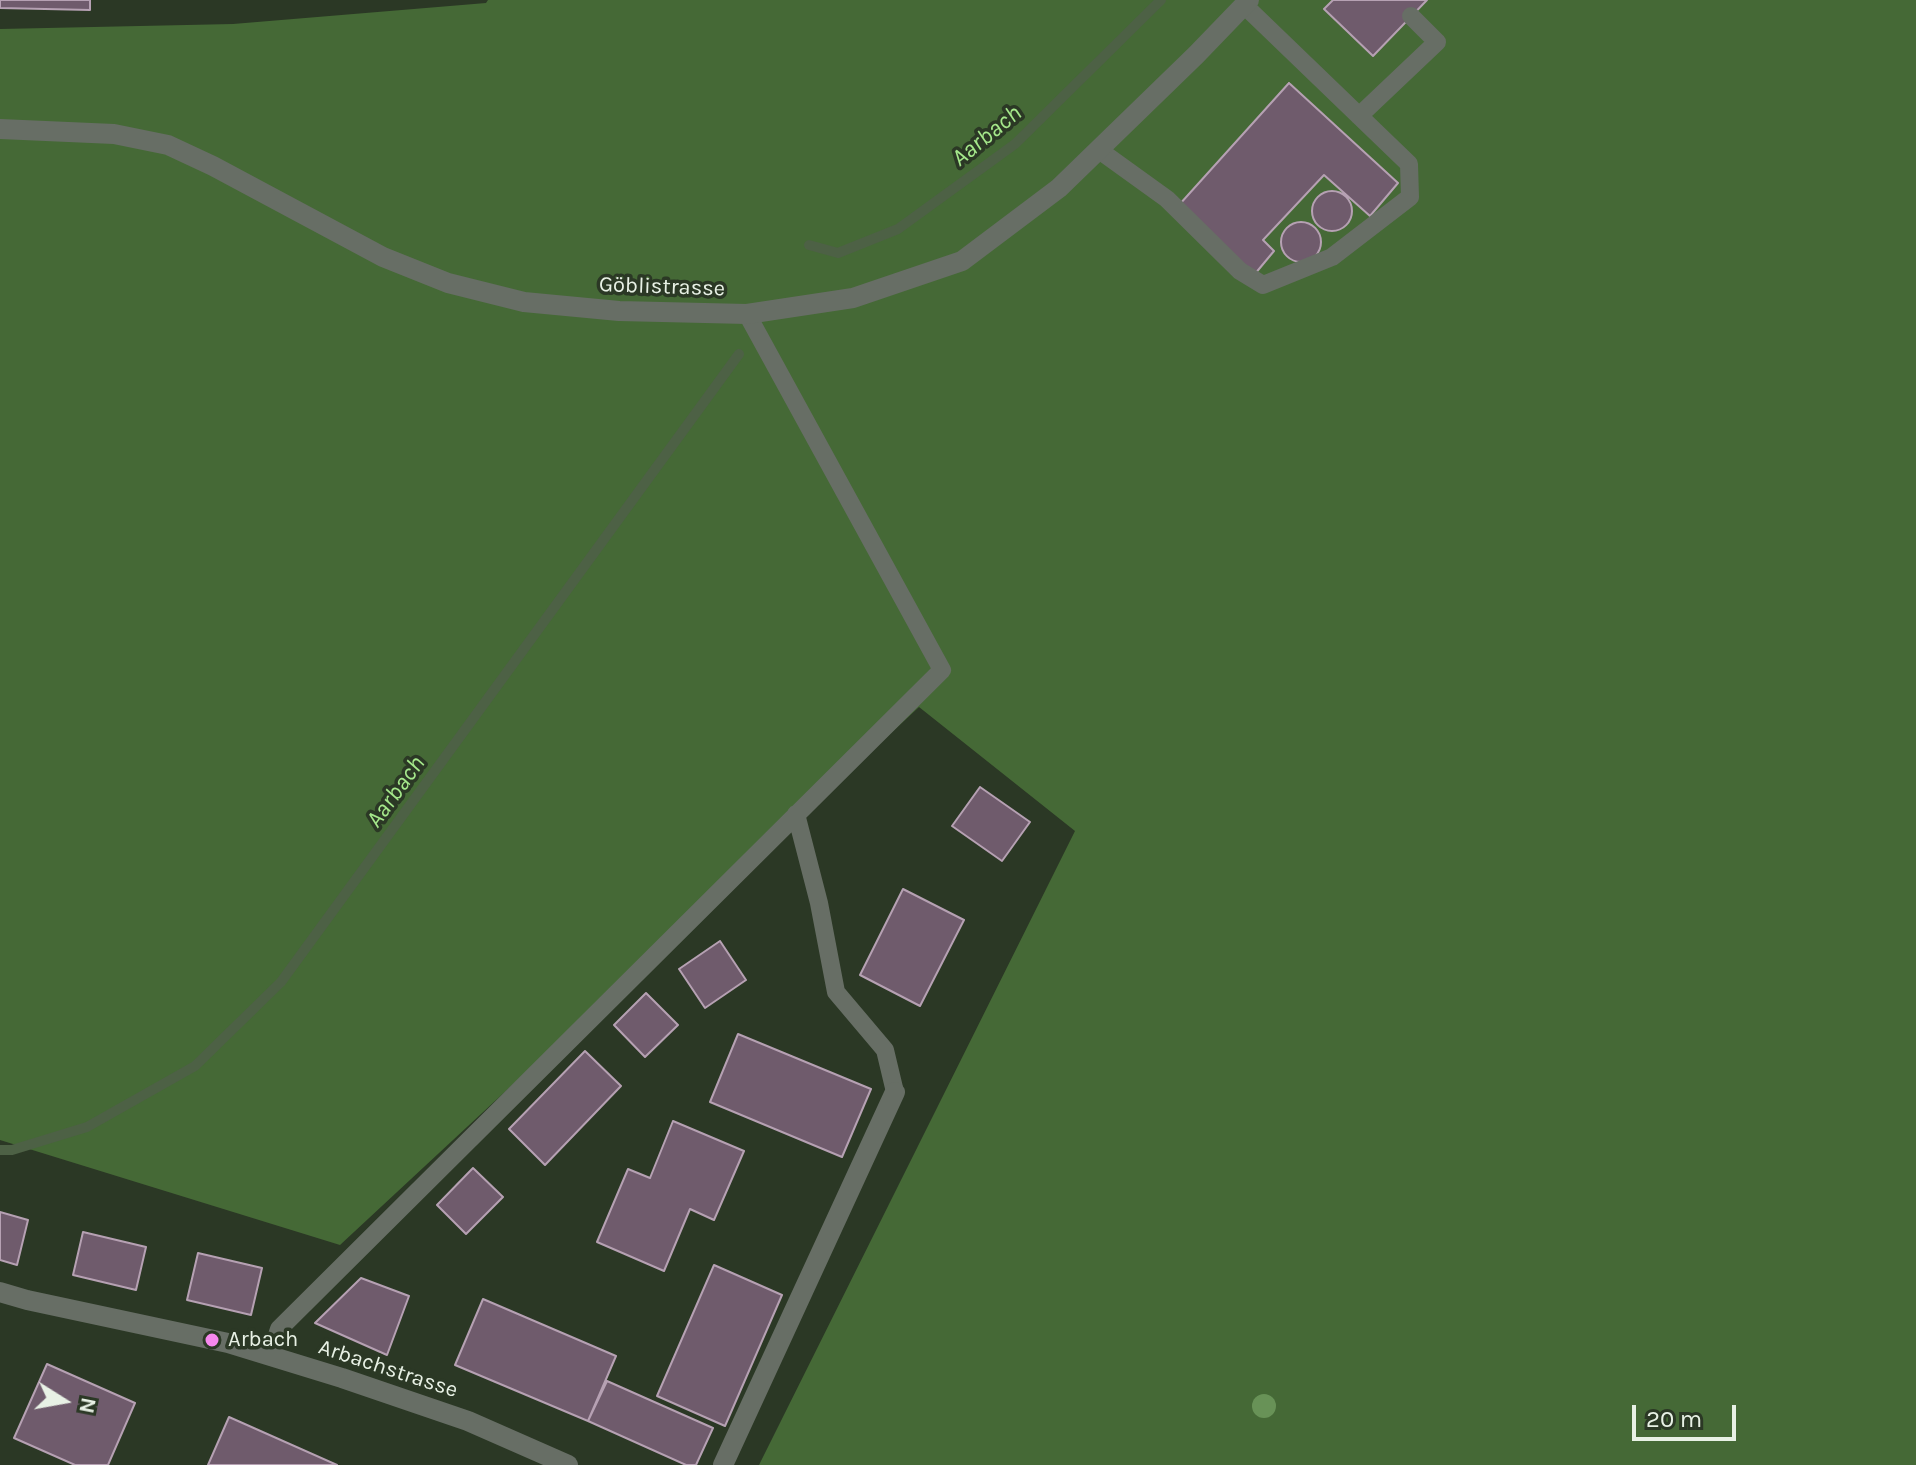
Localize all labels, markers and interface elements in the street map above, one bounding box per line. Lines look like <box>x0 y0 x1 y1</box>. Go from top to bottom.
water label: Aarbach <box>946 99 1028 173</box>
street label: Göblistrasse <box>598 272 726 302</box>
water label: Aarbach <box>360 751 432 833</box>
place label: Arbach <box>228 1327 298 1353</box>
marker: Arbach <box>203 1331 221 1349</box>
street label: Arbachstrasse <box>315 1334 461 1404</box>
north arrow <box>24 1361 104 1441</box>
scale bar <box>1636 1389 1740 1439</box>
text: N <box>73 1395 102 1416</box>
text: 20 m <box>1646 1405 1702 1433</box>

